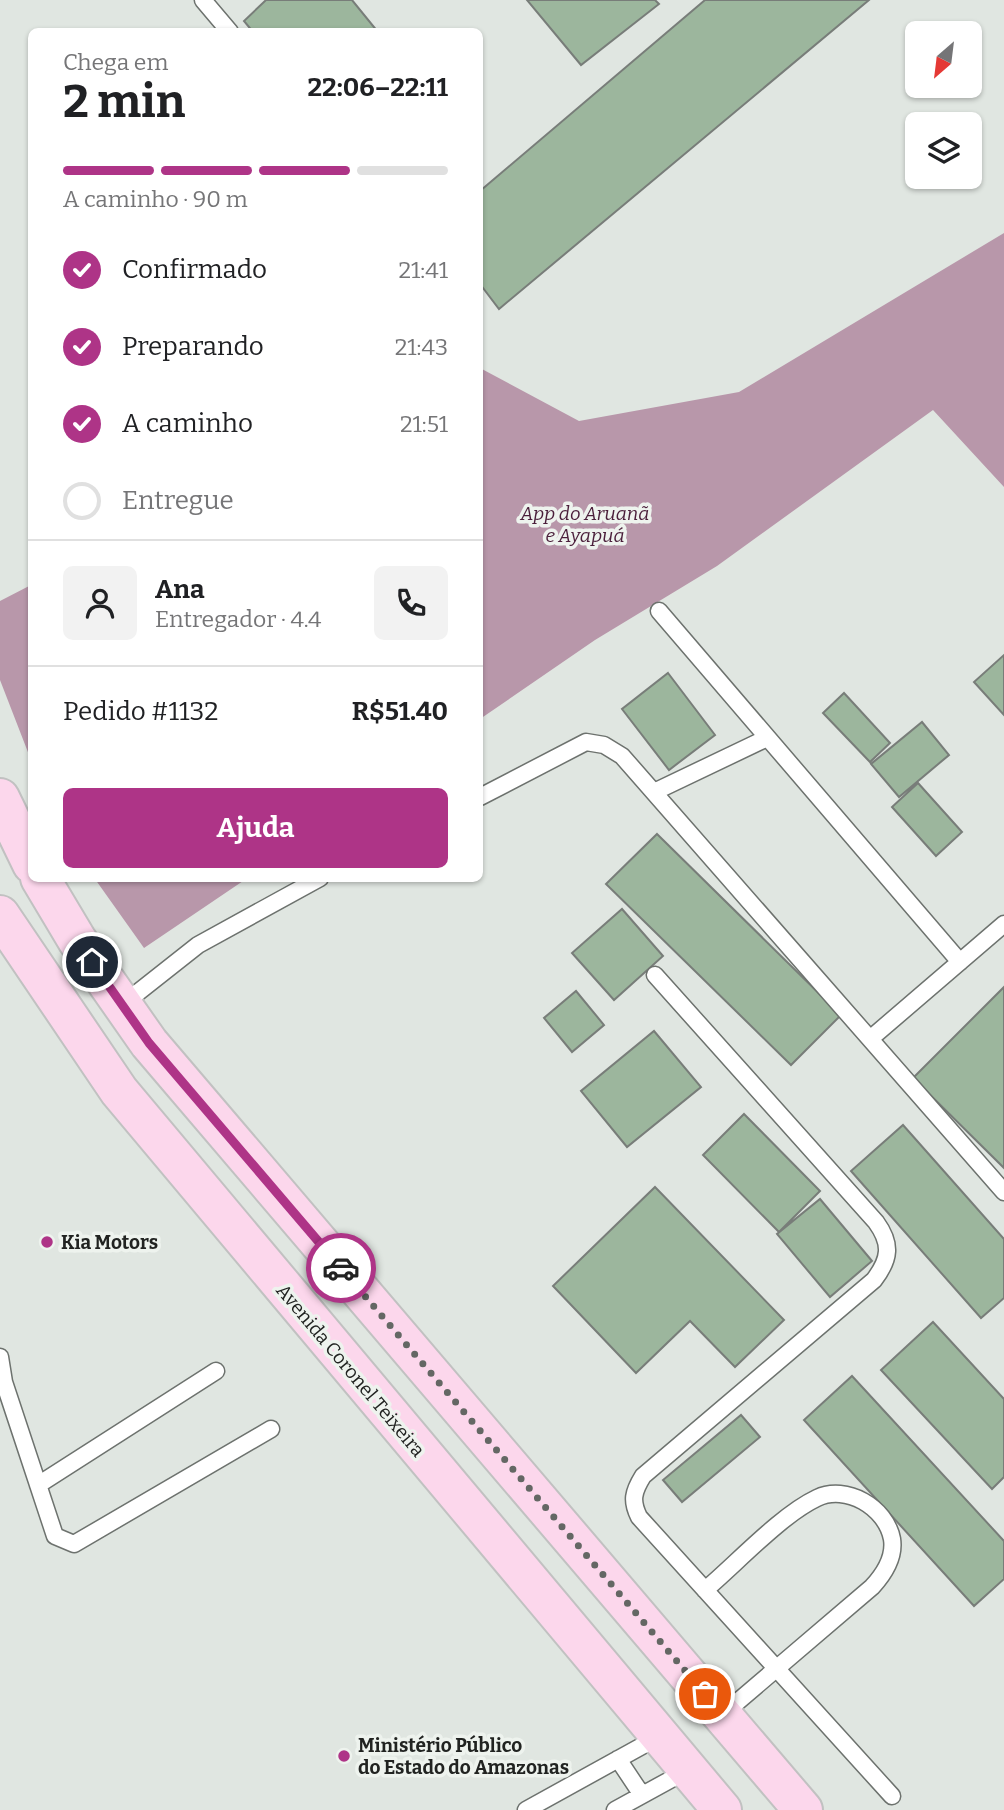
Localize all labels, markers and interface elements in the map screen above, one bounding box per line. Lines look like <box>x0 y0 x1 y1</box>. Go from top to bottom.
north arrow <box>905 21 982 98</box>
map controls <box>905 21 982 189</box>
text: Chega em <box>63 48 168 76</box>
text: 22:06–22:11 <box>307 72 448 103</box>
text: 2 min <box>63 74 185 129</box>
button: layers <box>905 112 982 189</box>
text: A caminho · 90 m <box>63 185 248 213</box>
icon: check <box>63 251 101 289</box>
text: Confirmado <box>122 254 267 285</box>
text: 21:41 <box>399 256 448 284</box>
icon: check <box>63 328 101 366</box>
text: Preparando <box>122 331 264 362</box>
text: 21:43 <box>395 333 448 361</box>
icon: check <box>63 405 101 443</box>
text: A caminho <box>122 408 253 439</box>
text: 21:51 <box>400 410 448 438</box>
text: Entregue <box>122 485 234 516</box>
park label: App do Aruanã e Ayapuá <box>520 502 649 547</box>
button: person <box>63 566 137 640</box>
button: phone <box>374 566 448 640</box>
text: Ana <box>155 574 205 605</box>
text: Entregador · 4.4 <box>155 605 321 633</box>
text: Pedido #1132 <box>63 696 219 727</box>
text: R$51.40 <box>352 696 448 727</box>
button: Ajuda <box>63 788 448 868</box>
pin <box>62 932 122 992</box>
icon: home <box>73 943 111 981</box>
place label: Kia Motors <box>61 1231 158 1254</box>
courier <box>306 1233 376 1303</box>
marker: Kia Motors <box>39 1234 55 1250</box>
icon: car <box>322 1249 360 1287</box>
street label: Avenida Coronel Teixeira <box>272 1279 430 1462</box>
pin <box>675 1664 735 1724</box>
icon: bag <box>686 1675 724 1713</box>
place label: Ministério Público do Estado do Amazonas <box>358 1734 569 1779</box>
marker: Ministério Público do Estado do Amazonas <box>336 1748 352 1764</box>

